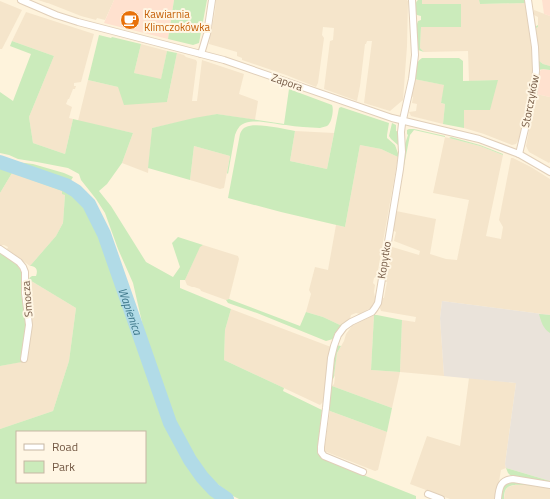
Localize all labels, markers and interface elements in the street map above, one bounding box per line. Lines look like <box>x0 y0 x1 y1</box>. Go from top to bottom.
place label: Kawiarnia Klimczokówka <box>144 6 210 35</box>
cafe icon: Kawiarnia Klimczokówka <box>119 9 141 31</box>
street label: Zapora <box>269 69 305 95</box>
street label: Storczyków <box>517 73 543 129</box>
street label: Kopytko <box>373 240 395 280</box>
street label: Smocza <box>17 280 37 318</box>
water label: Wapienica <box>114 285 148 338</box>
legend <box>16 431 146 483</box>
text: Road <box>52 437 78 456</box>
text: Park <box>52 457 75 476</box>

